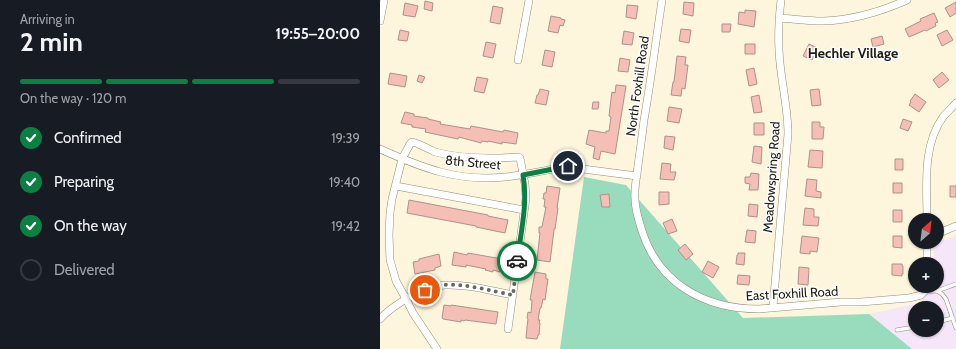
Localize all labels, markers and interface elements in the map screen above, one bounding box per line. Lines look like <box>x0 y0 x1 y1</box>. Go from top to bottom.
text: Arriving in <box>20 11 75 27</box>
text: 19:55–20:00 <box>275 25 360 43</box>
text: 2 min <box>20 26 83 58</box>
street label: North Foxhill Road <box>622 35 652 137</box>
district label: Hechler Village <box>808 44 898 62</box>
text: On the way · 120 m <box>20 90 126 106</box>
street label: Meadowspring Road <box>759 121 783 233</box>
icon: check <box>20 127 42 149</box>
text: Confirmed <box>54 129 122 147</box>
text: 19:39 <box>331 130 360 146</box>
pin <box>551 149 585 183</box>
street label: 8th Street <box>445 152 502 172</box>
icon: home <box>557 155 579 177</box>
icon: check <box>20 171 42 193</box>
text: Preparing <box>54 173 114 191</box>
text: 19:40 <box>329 174 360 190</box>
north arrow <box>908 213 944 249</box>
map controls <box>908 213 944 337</box>
icon: check <box>20 215 42 237</box>
text: On the way <box>54 217 127 235</box>
text: 19:42 <box>331 218 360 234</box>
courier <box>497 241 537 281</box>
icon: car <box>506 250 528 272</box>
button: + <box>908 257 944 293</box>
text: Delivered <box>54 261 115 279</box>
pin <box>408 273 442 307</box>
icon: bag <box>414 279 436 301</box>
street label: East Foxhill Road <box>745 283 839 303</box>
button: − <box>908 301 944 337</box>

